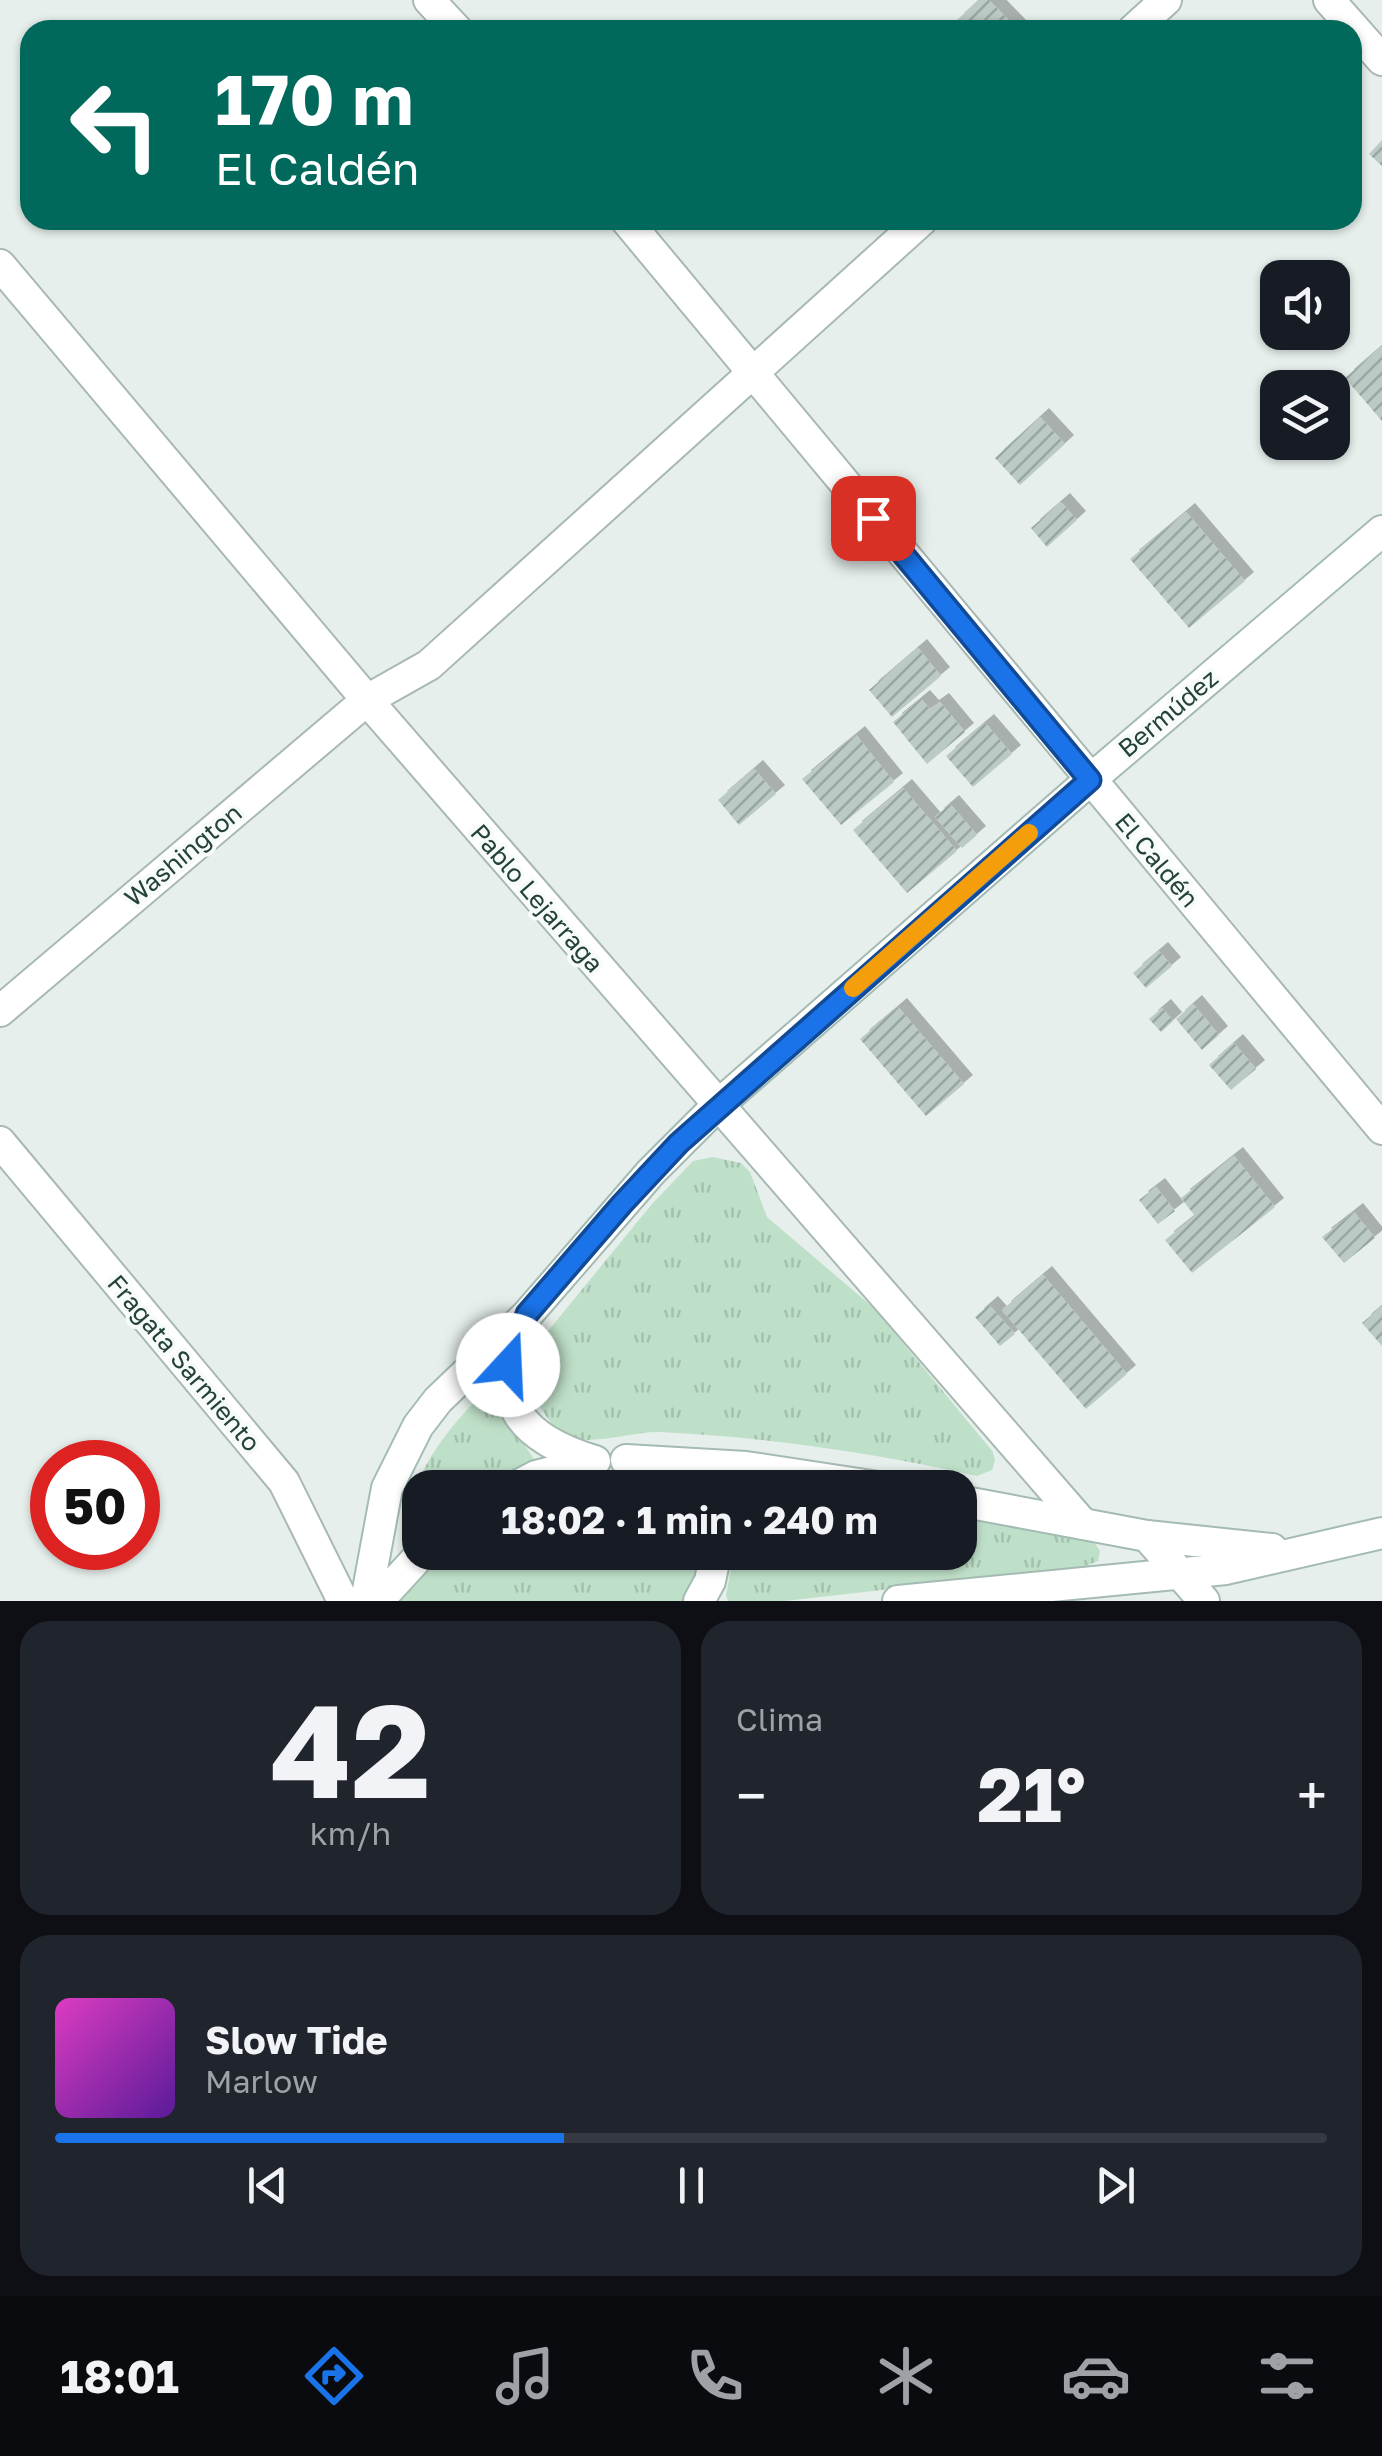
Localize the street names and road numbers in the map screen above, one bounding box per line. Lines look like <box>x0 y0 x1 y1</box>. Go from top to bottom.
street label: Bermúdez <box>1111 662 1224 763</box>
street label: Washington <box>118 797 248 913</box>
street label: El Caldén <box>1109 806 1206 913</box>
street label: Pablo Lejarraga <box>464 817 610 978</box>
street label: Fragata Sarmiento <box>101 1268 267 1457</box>

